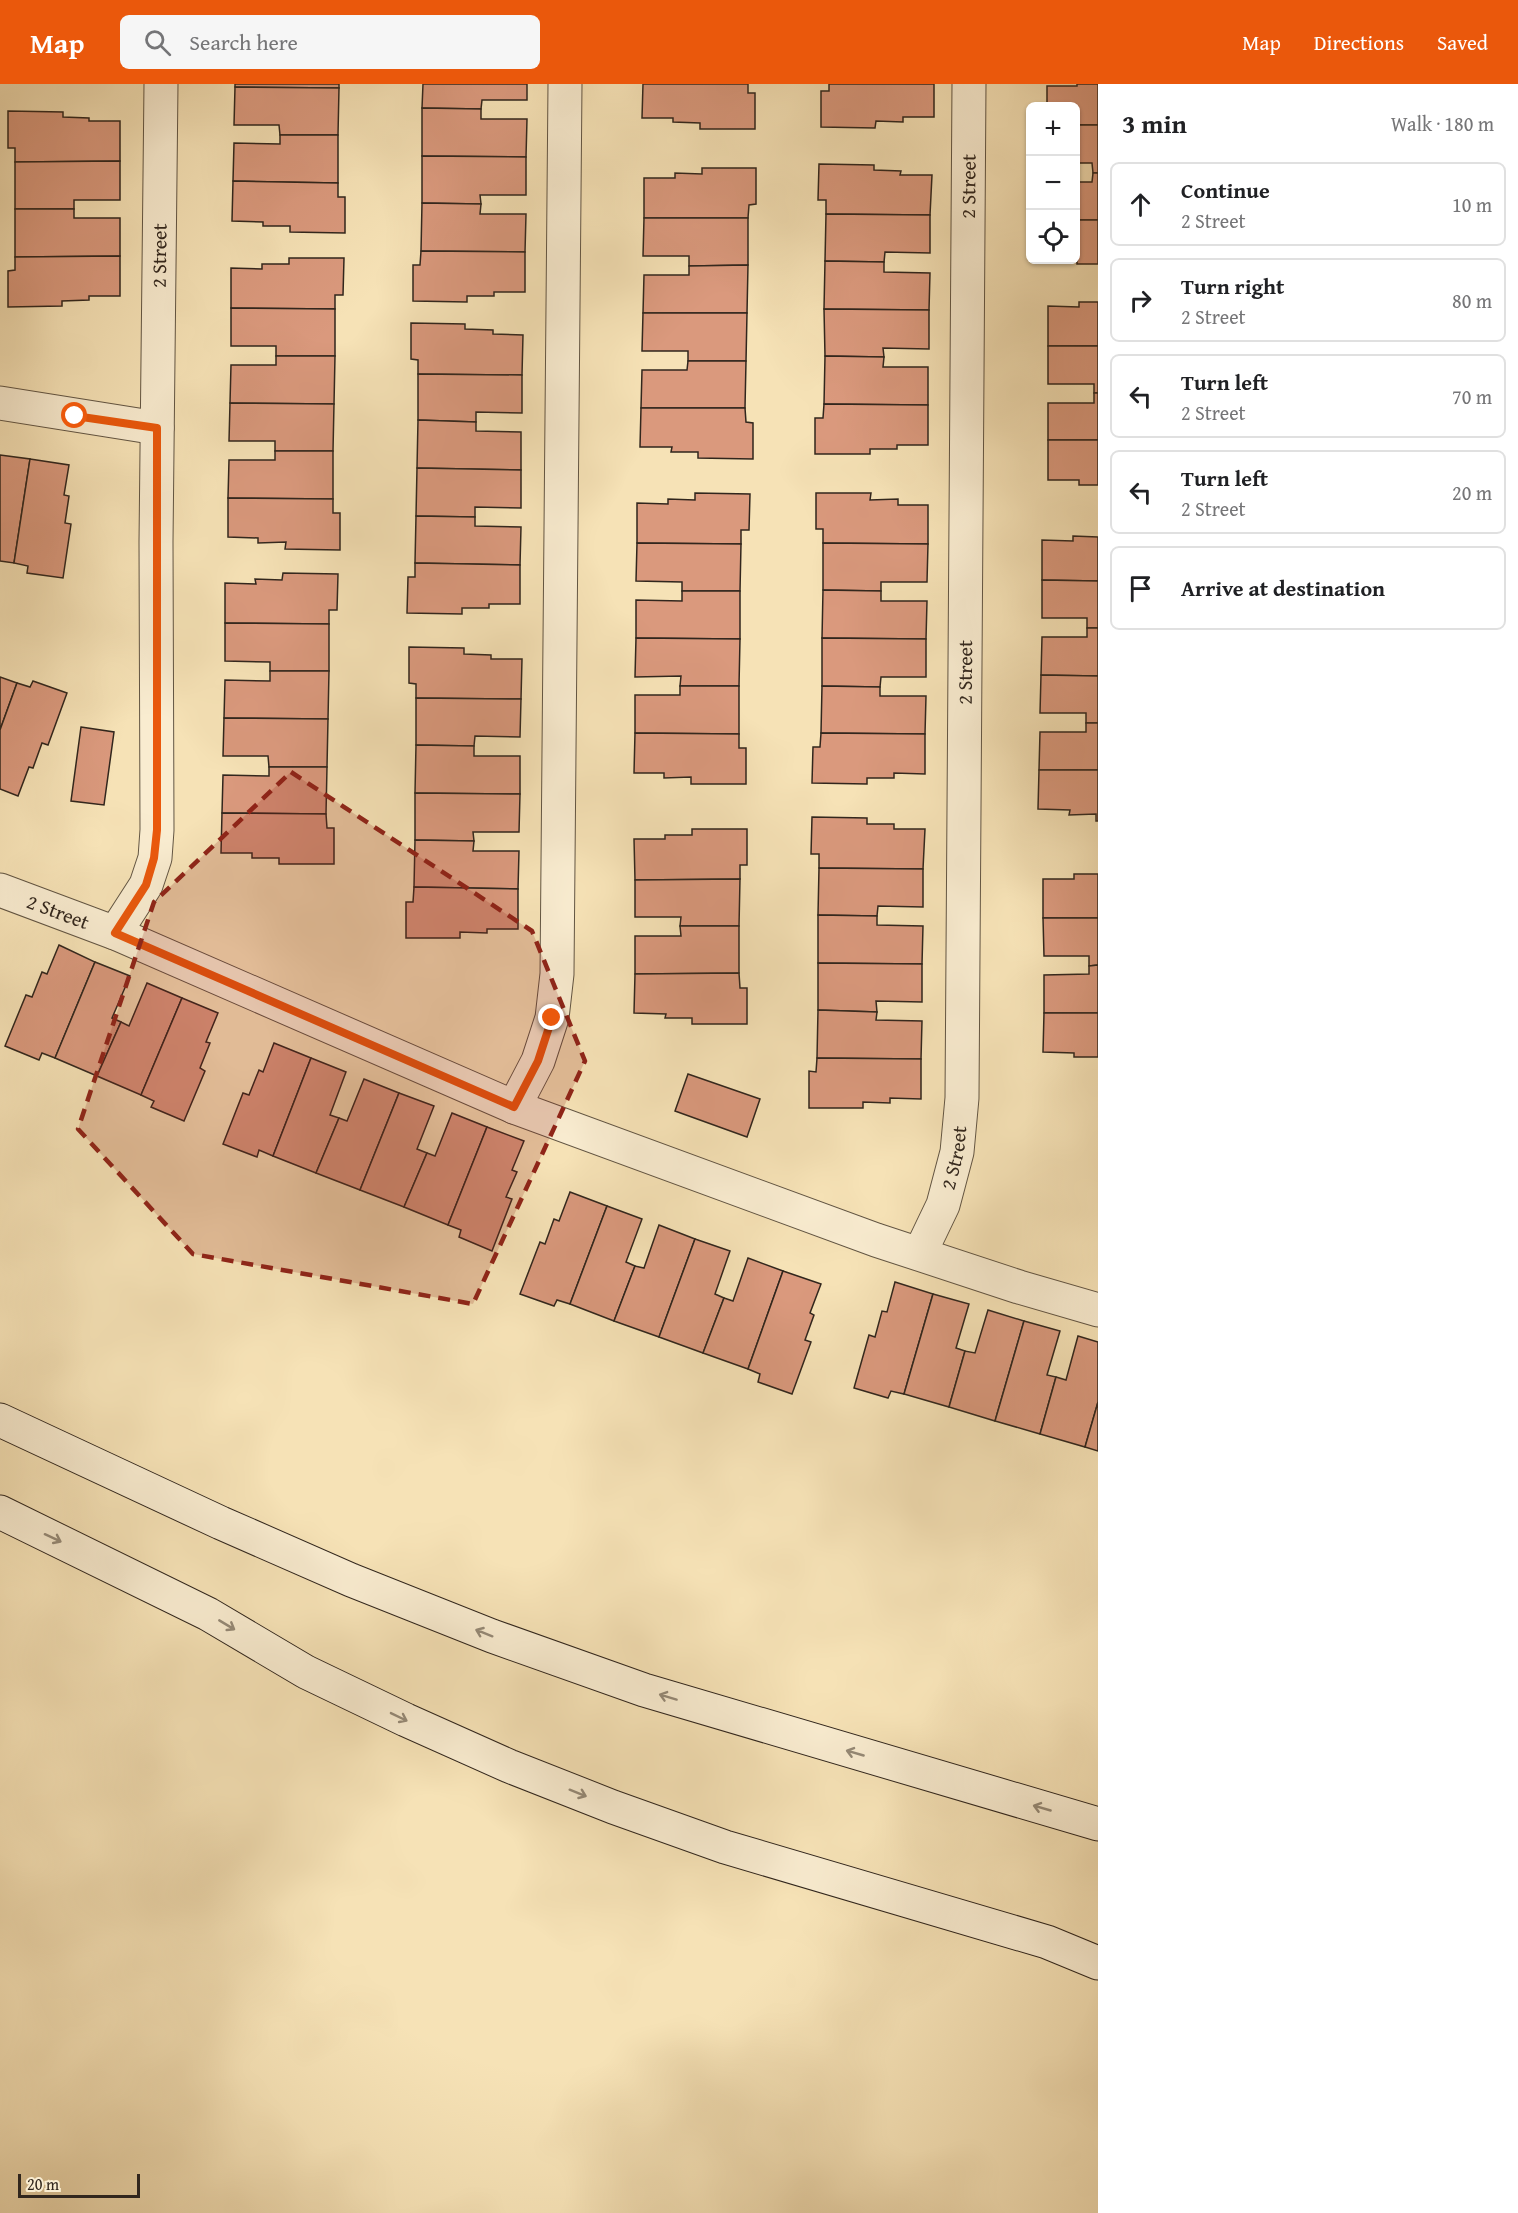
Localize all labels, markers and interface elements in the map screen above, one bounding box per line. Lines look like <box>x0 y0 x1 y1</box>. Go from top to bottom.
search box <box>120 15 540 69</box>
text: Map <box>30 22 84 63</box>
icon: search <box>141 26 174 59</box>
text: Search here <box>189 26 298 58</box>
text: Map <box>1242 27 1281 58</box>
text: Directions <box>1314 27 1404 58</box>
text: Saved <box>1437 27 1488 58</box>
map controls <box>1026 102 1080 264</box>
button: + <box>1026 102 1080 156</box>
text: 3 min <box>1122 104 1187 143</box>
text: Walk · 180 m <box>1391 109 1494 138</box>
street label: 2 Street <box>953 154 983 219</box>
button: − <box>1026 156 1080 210</box>
text: Continue <box>1181 174 1270 206</box>
icon: ahead <box>1124 188 1157 221</box>
text: 10 m <box>1452 190 1492 219</box>
text: 2 Street <box>1181 206 1246 235</box>
button: locate <box>1026 210 1080 264</box>
street label: 2 Street <box>144 223 173 288</box>
text: Turn right <box>1181 270 1284 302</box>
icon: right <box>1124 284 1157 317</box>
text: 80 m <box>1452 286 1492 315</box>
text: 2 Street <box>1181 302 1246 331</box>
text: Turn left <box>1181 366 1268 398</box>
icon: left <box>1124 380 1157 413</box>
text: 70 m <box>1452 382 1492 411</box>
text: 2 Street <box>1181 398 1246 427</box>
route start <box>61 402 87 428</box>
text: Turn left <box>1181 462 1268 494</box>
icon: left <box>1124 476 1157 509</box>
text: 20 m <box>1452 478 1492 507</box>
text: 2 Street <box>1181 494 1246 523</box>
icon: arrive <box>1124 572 1157 605</box>
text: Arrive at destination <box>1181 572 1385 604</box>
street label: 2 Street <box>950 640 979 705</box>
street label: 2 Street <box>23 886 94 936</box>
route end <box>538 1004 564 1030</box>
street label: 2 Street <box>933 1124 973 1193</box>
one-way arrow <box>43 1532 61 1544</box>
one-way arrow <box>218 1619 235 1631</box>
one-way arrow <box>475 1627 494 1638</box>
one-way arrow <box>659 1691 678 1702</box>
one-way arrow <box>390 1711 408 1723</box>
one-way arrow <box>846 1747 865 1759</box>
one-way arrow <box>569 1788 587 1799</box>
one-way arrow <box>1033 1802 1052 1813</box>
scale bar <box>18 2171 140 2198</box>
text: 20 m <box>27 2172 59 2196</box>

